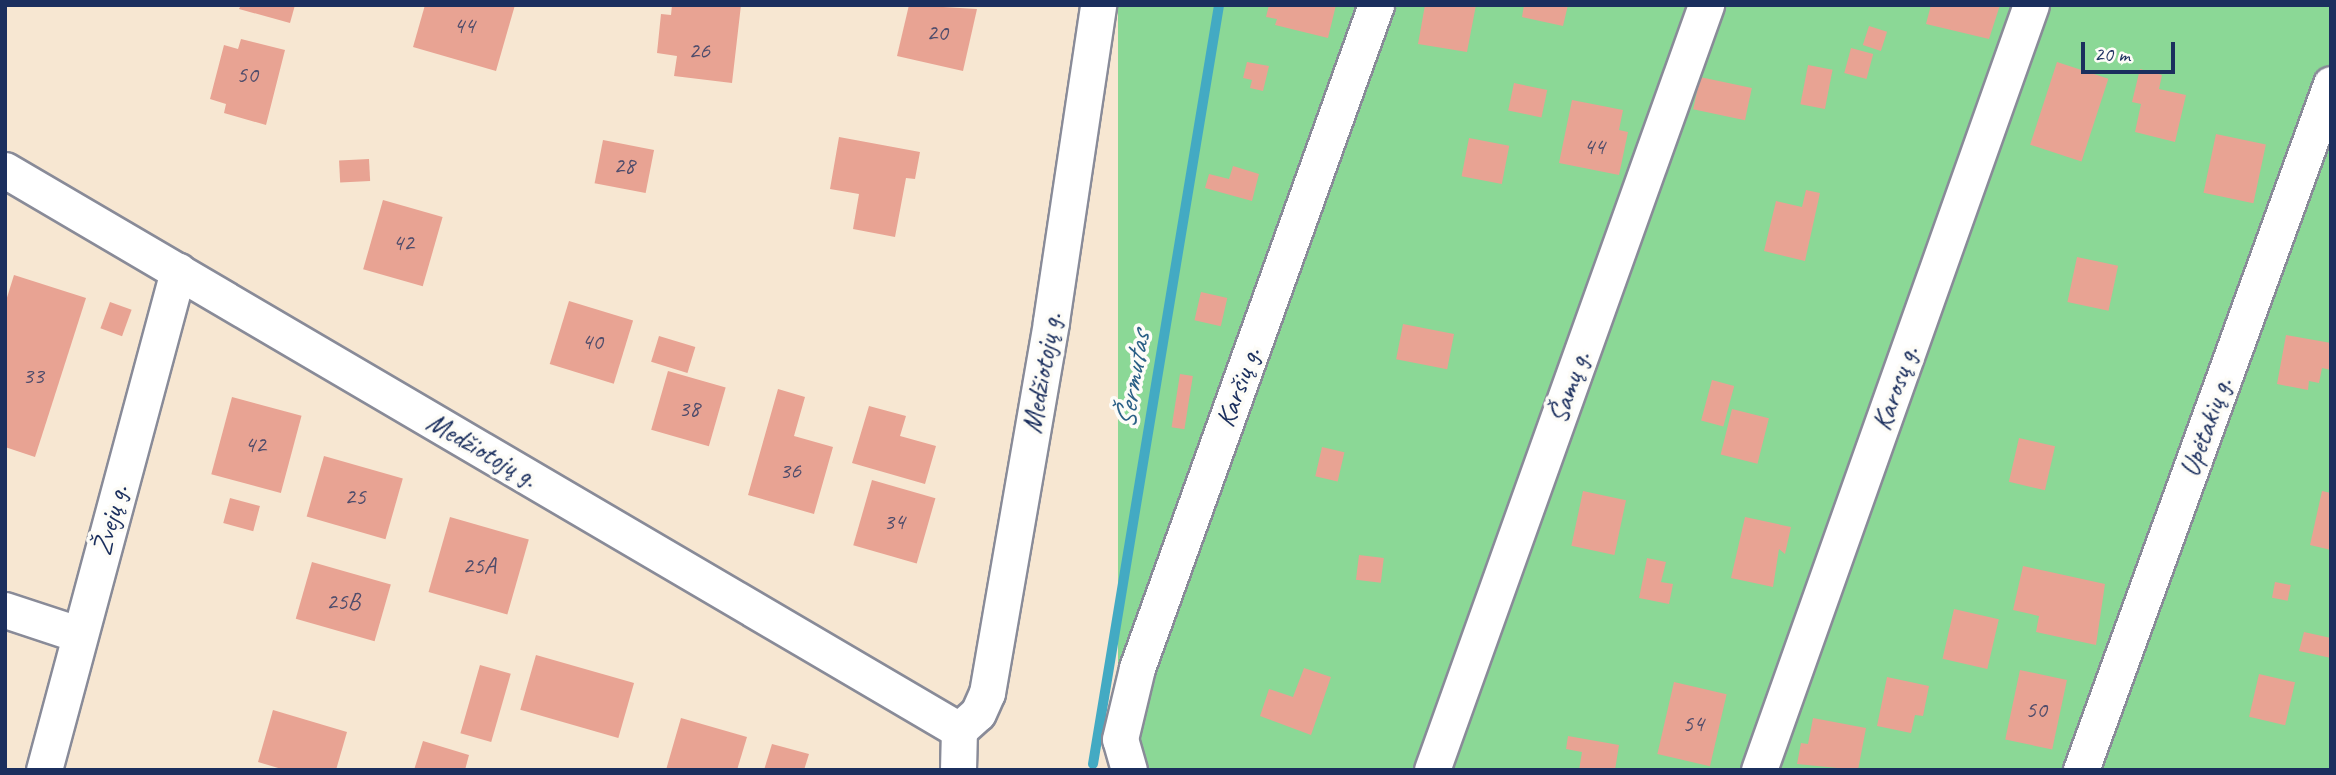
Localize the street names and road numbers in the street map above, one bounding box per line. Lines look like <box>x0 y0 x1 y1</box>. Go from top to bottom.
street label: Medžiotojų g. <box>1015 310 1069 436</box>
street label: Karosų g. <box>1864 341 1926 435</box>
street label: Karšių g. <box>1208 342 1268 432</box>
street label: Šamų g. <box>1541 346 1597 428</box>
street label: Upėtakių g. <box>2173 373 2239 481</box>
street label: Medžiotojų g. <box>421 405 543 495</box>
street label: Žvejų g. <box>85 481 135 559</box>

